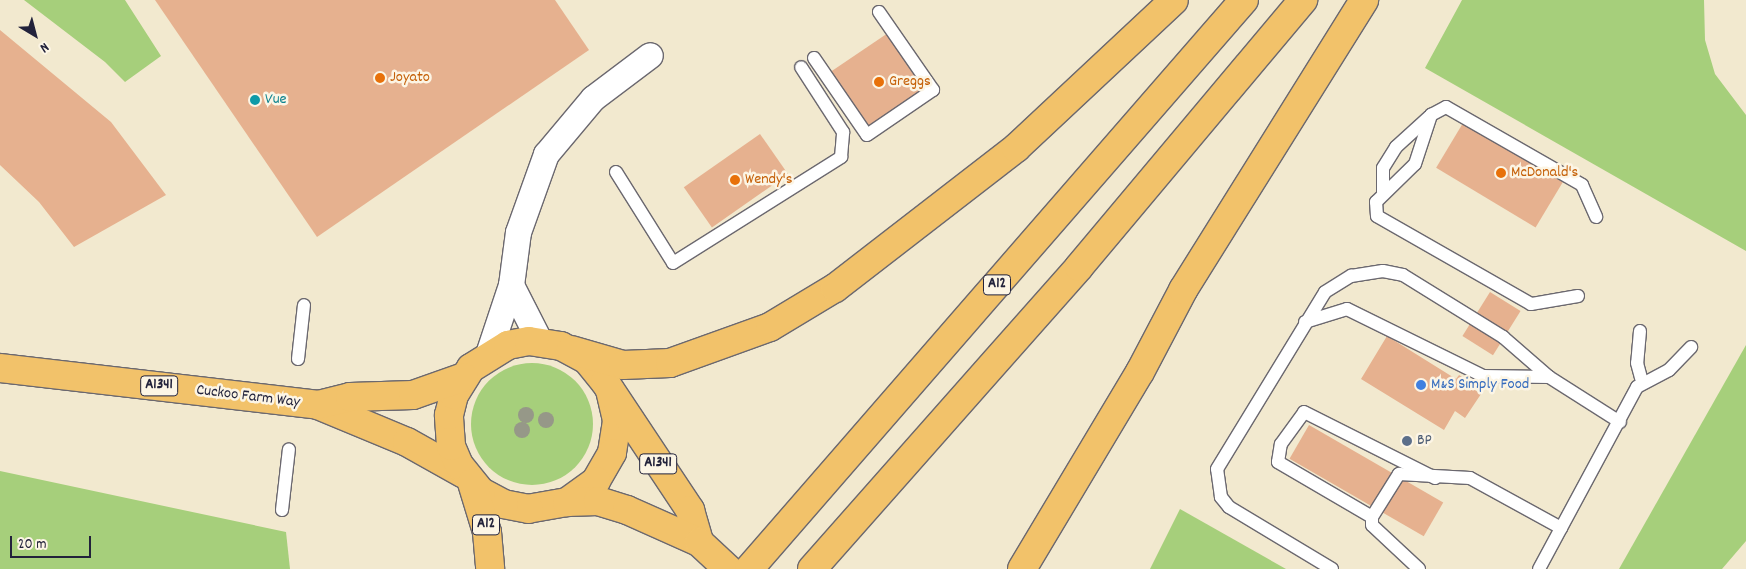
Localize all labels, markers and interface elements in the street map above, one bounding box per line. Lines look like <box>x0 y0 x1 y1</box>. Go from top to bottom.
north arrow <box>10 10 60 60</box>
text: N <box>35 37 53 57</box>
place label: Joyato <box>390 68 430 88</box>
marker: Joyato <box>374 72 386 84</box>
place label: Greggs <box>889 72 931 92</box>
marker: Greggs <box>873 76 885 88</box>
place label: Vue <box>265 90 287 110</box>
marker: Vue <box>249 94 261 106</box>
place label: McDonald's <box>1511 163 1578 183</box>
marker: McDonald's <box>1495 167 1507 179</box>
place label: Wendy's <box>745 170 792 190</box>
marker: Wendy's <box>729 174 741 186</box>
road number: A12 <box>982 272 1012 298</box>
road number: A1341 <box>139 374 179 398</box>
place label: M&S Simply Food <box>1431 375 1529 395</box>
marker: M&S Simply Food <box>1415 379 1427 391</box>
street label: Cuckoo Farm Way <box>195 381 301 413</box>
place label: BP <box>1417 431 1432 451</box>
marker: BP <box>1401 435 1413 447</box>
road number: A1341 <box>638 452 678 476</box>
road number: A12 <box>471 512 501 538</box>
scale bar <box>12 526 94 558</box>
text: 20 m <box>18 534 46 556</box>

